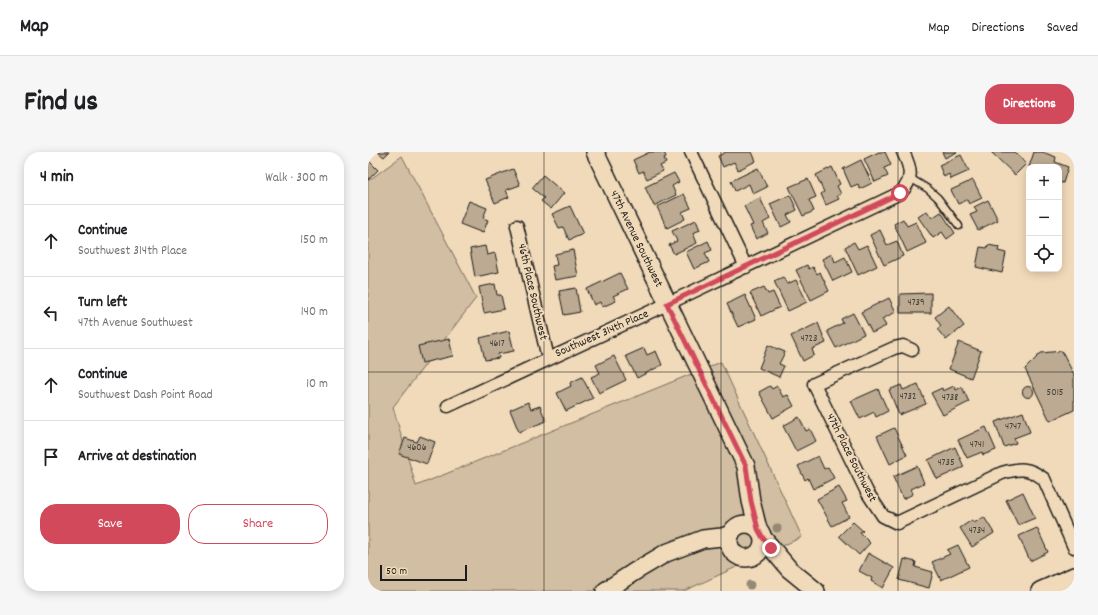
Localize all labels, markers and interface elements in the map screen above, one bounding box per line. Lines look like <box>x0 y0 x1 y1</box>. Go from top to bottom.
text: Map <box>20 14 49 41</box>
text: Map <box>928 18 950 38</box>
text: Directions <box>972 18 1025 38</box>
text: Saved <box>1047 18 1078 38</box>
text: Find us <box>24 84 98 124</box>
button: Directions <box>985 84 1074 124</box>
map controls <box>1026 164 1062 272</box>
button: + <box>1026 164 1062 200</box>
text: 4 min <box>40 166 74 190</box>
text: Walk · 300 m <box>265 169 328 188</box>
route start <box>891 184 909 202</box>
street label: 47th Avenue Southwest <box>605 188 667 291</box>
button: − <box>1026 200 1062 236</box>
text: Continue <box>78 220 127 242</box>
icon: ahead <box>40 230 62 252</box>
text: 150 m <box>300 231 328 250</box>
button: locate <box>1026 236 1062 272</box>
text: Southwest 314th Place <box>78 242 187 261</box>
street label: 46th Place Southwest <box>513 242 551 342</box>
text: Turn left <box>78 292 127 314</box>
house number: 4739 <box>908 296 925 310</box>
icon: left <box>40 302 62 324</box>
text: 140 m <box>301 303 328 322</box>
street label: Southwest 314th Place <box>553 306 651 362</box>
text: 47th Avenue Southwest <box>78 314 193 333</box>
house number: 4723 <box>801 332 817 346</box>
house number: 4617 <box>489 337 505 351</box>
text: Continue <box>78 364 127 386</box>
icon: ahead <box>40 374 62 396</box>
text: 10 m <box>306 375 328 394</box>
text: Southwest Dash Point Road <box>78 386 213 405</box>
house number: 5015 <box>1047 386 1064 400</box>
house number: 4732 <box>900 390 916 404</box>
house number: 4738 <box>942 391 958 405</box>
street label: 47th Place Southwest <box>821 411 881 506</box>
house number: 4747 <box>1005 420 1021 434</box>
house number: 4741 <box>970 438 984 452</box>
house number: 4606 <box>407 441 427 455</box>
icon: arrive <box>40 446 62 468</box>
text: Arrive at destination <box>78 446 196 468</box>
house number: 4735 <box>937 456 955 470</box>
button: Save <box>40 504 180 544</box>
button: Share <box>188 504 328 544</box>
house number: 4734 <box>969 524 985 538</box>
route end <box>762 539 780 557</box>
scale bar <box>380 563 467 582</box>
text: 50 m <box>386 564 407 580</box>

